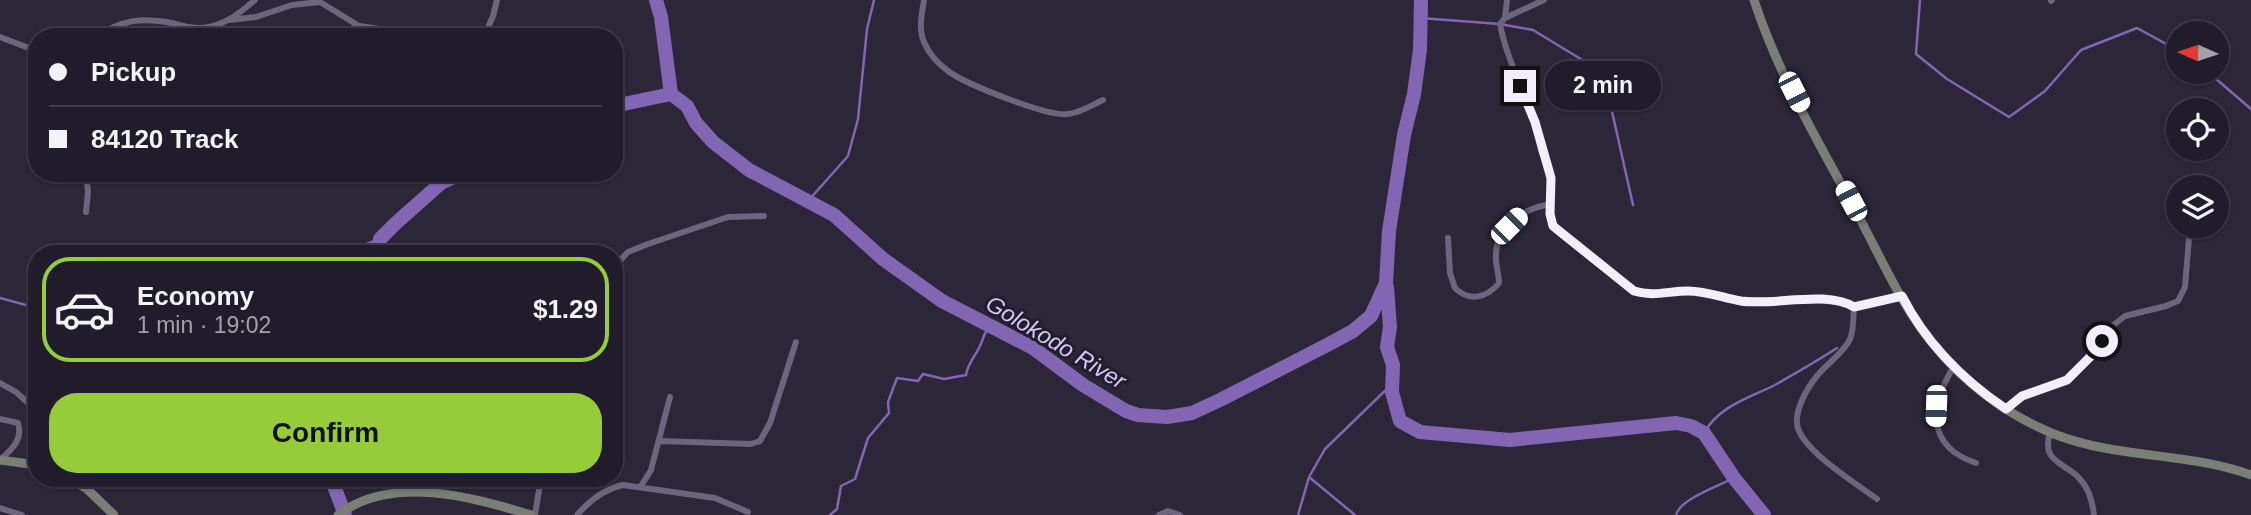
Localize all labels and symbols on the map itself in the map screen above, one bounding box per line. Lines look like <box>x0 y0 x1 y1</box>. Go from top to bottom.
north arrow <box>2166 21 2230 84</box>
callout: 2 min <box>1544 62 1660 110</box>
car <box>1776 69 1813 115</box>
route end <box>1504 70 1536 102</box>
car <box>1832 178 1871 224</box>
car <box>1487 204 1532 248</box>
water label: Golokodo River <box>981 290 1132 395</box>
route start <box>2086 325 2118 357</box>
car <box>1925 385 1948 427</box>

